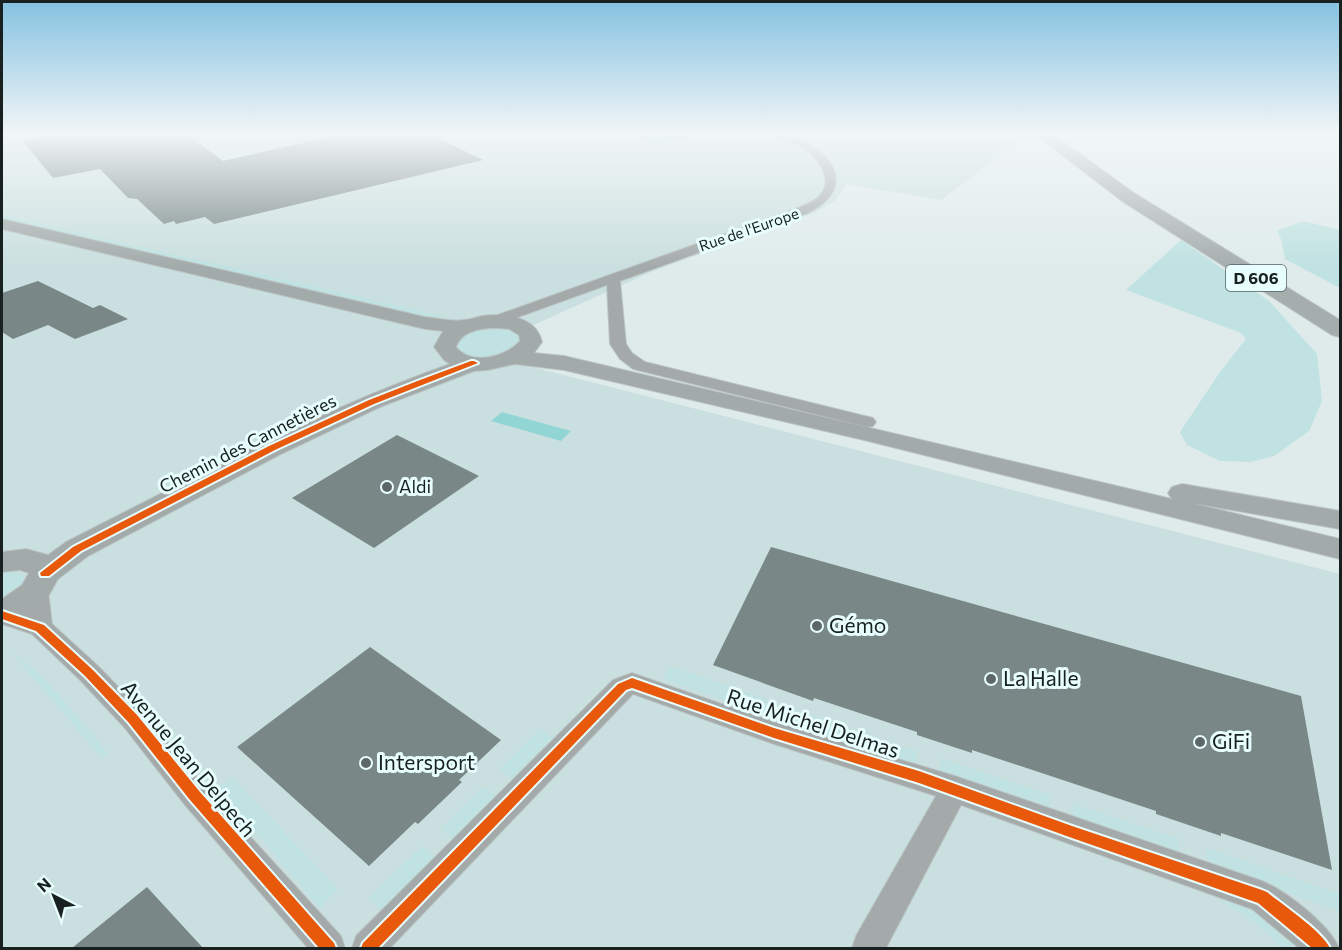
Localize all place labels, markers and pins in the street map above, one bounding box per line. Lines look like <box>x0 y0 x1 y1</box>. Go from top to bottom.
place label: Aldi <box>399 475 431 497</box>
marker: Aldi <box>380 480 394 494</box>
place label: Gémo <box>829 612 886 637</box>
marker: Gémo <box>810 619 824 633</box>
place label: La Halle <box>1003 665 1079 690</box>
marker: La Halle <box>984 672 998 686</box>
place label: GiFi <box>1212 728 1250 753</box>
marker: GiFi <box>1193 735 1207 749</box>
place label: Intersport <box>378 749 475 774</box>
marker: Intersport <box>359 756 373 770</box>

